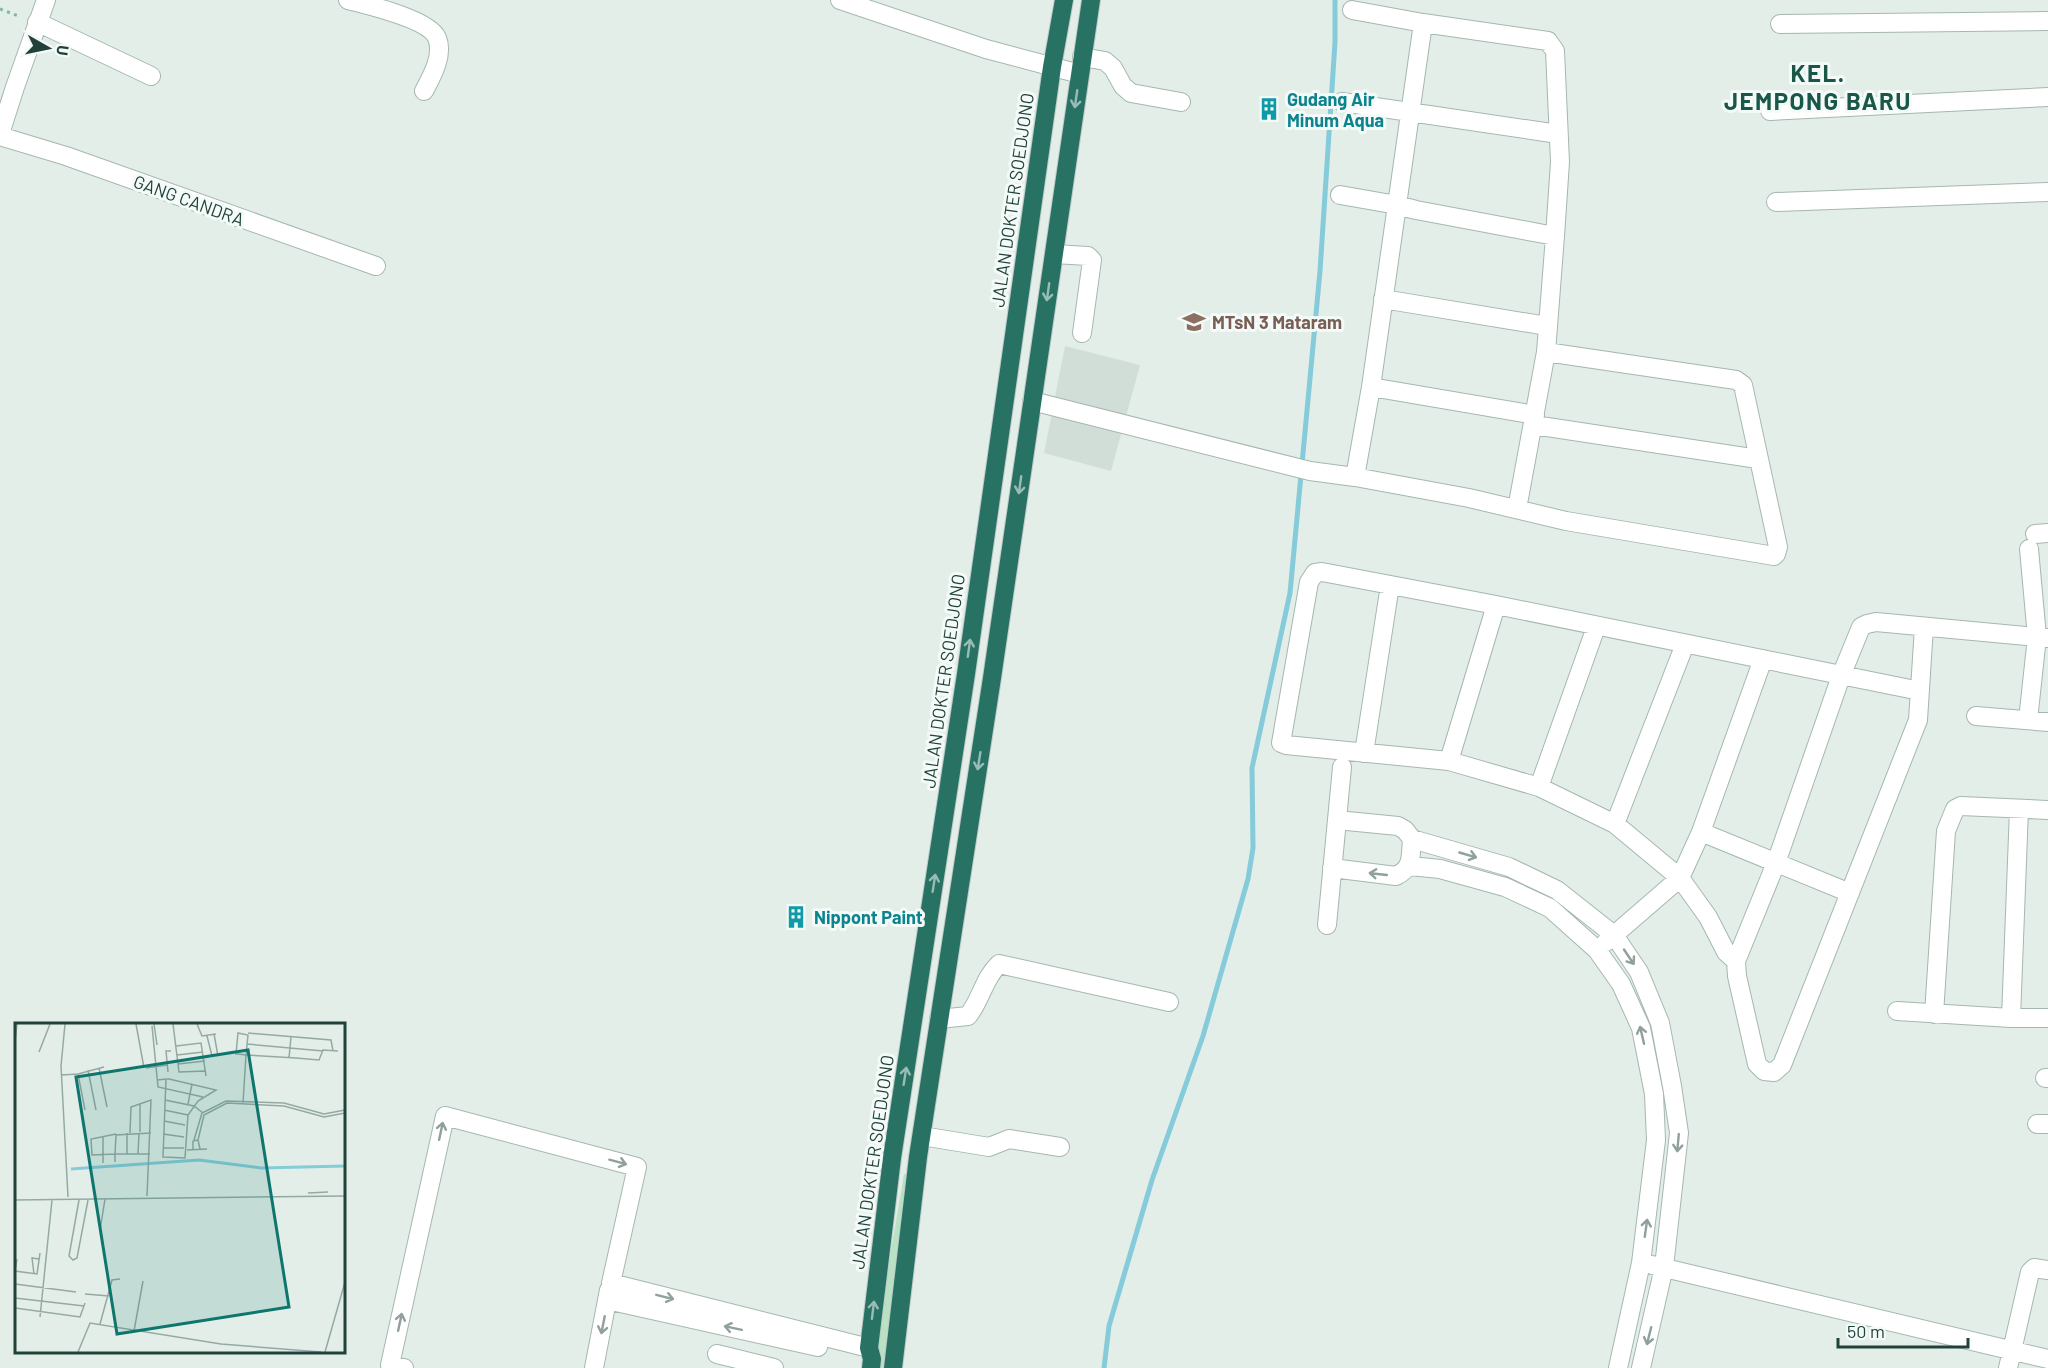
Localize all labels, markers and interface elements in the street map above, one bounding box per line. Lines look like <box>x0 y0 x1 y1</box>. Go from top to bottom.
north arrow <box>18 18 78 78</box>
text: U <box>53 44 73 57</box>
district label: KEL. JEMPONG BARU <box>1724 58 1912 115</box>
place label: Gudang Air Minum Aqua <box>1287 88 1384 131</box>
one-way arrow <box>1070 89 1081 109</box>
street label: JALAN DOKTER SOEDJONO <box>986 91 1038 309</box>
building icon: Gudang Air Minum Aqua <box>1256 96 1282 122</box>
street label: GANG CANDRA <box>131 170 247 230</box>
one-way arrow <box>1042 282 1053 302</box>
school or university icon: MTsN 3 Mataram <box>1181 309 1207 335</box>
place label: MTsN 3 Mataram <box>1212 311 1342 333</box>
one-way arrow <box>1014 475 1025 495</box>
street label: JALAN DOKTER SOEDJONO <box>917 572 969 790</box>
one-way arrow <box>964 639 975 659</box>
one-way arrow <box>973 751 984 771</box>
one-way arrow <box>1458 850 1477 861</box>
one-way arrow <box>1369 868 1389 879</box>
one-way arrow <box>928 873 939 893</box>
building icon: Nippont Paint <box>783 904 809 930</box>
place label: Nippont Paint <box>814 906 923 928</box>
one-way arrow <box>1623 948 1635 964</box>
inset map <box>15 1023 345 1353</box>
one-way arrow <box>1635 1026 1647 1045</box>
street label: JALAN DOKTER SOEDJONO <box>846 1053 898 1271</box>
one-way arrow <box>899 1066 910 1086</box>
one-way arrow <box>436 1122 448 1141</box>
one-way arrow <box>1672 1133 1683 1152</box>
one-way arrow <box>608 1157 627 1168</box>
one-way arrow <box>1641 1219 1652 1239</box>
one-way arrow <box>656 1291 675 1303</box>
one-way arrow <box>868 1301 879 1321</box>
scale bar <box>1838 1311 1968 1349</box>
one-way arrow <box>394 1313 406 1332</box>
one-way arrow <box>597 1315 608 1335</box>
text: 50 m <box>1847 1320 1885 1342</box>
one-way arrow <box>724 1322 743 1334</box>
one-way arrow <box>1642 1326 1654 1345</box>

